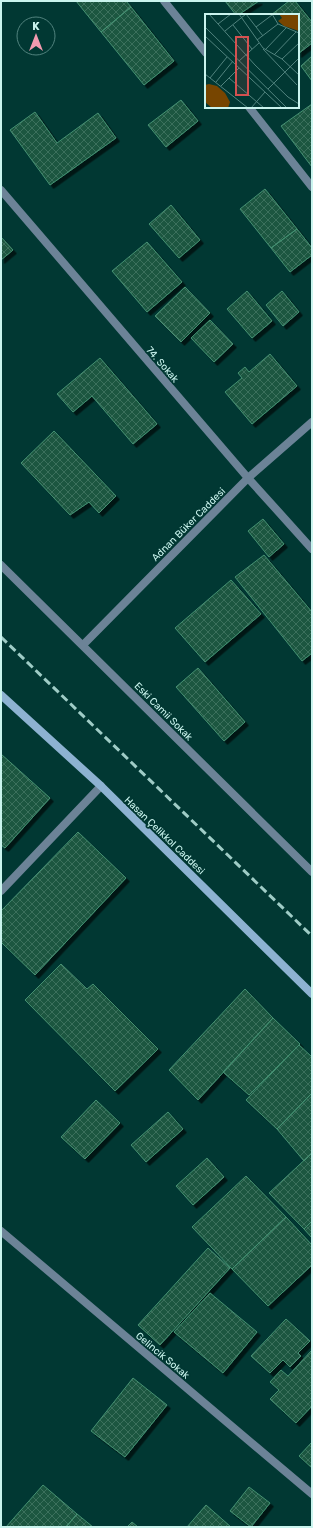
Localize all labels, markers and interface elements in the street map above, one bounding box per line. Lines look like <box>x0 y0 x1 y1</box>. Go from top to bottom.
inset map <box>205 14 299 108</box>
north arrow <box>16 16 56 56</box>
text: K <box>32 20 40 33</box>
street label: 74. Sokak <box>143 344 182 386</box>
street label: Adnan Büker Caddesi <box>149 485 228 564</box>
street label: Eski Camii Sokak <box>132 680 195 744</box>
street label: Hasan Çelikkol Caddesi <box>122 794 207 877</box>
street label: Gelincik Sokak <box>133 1330 192 1382</box>

